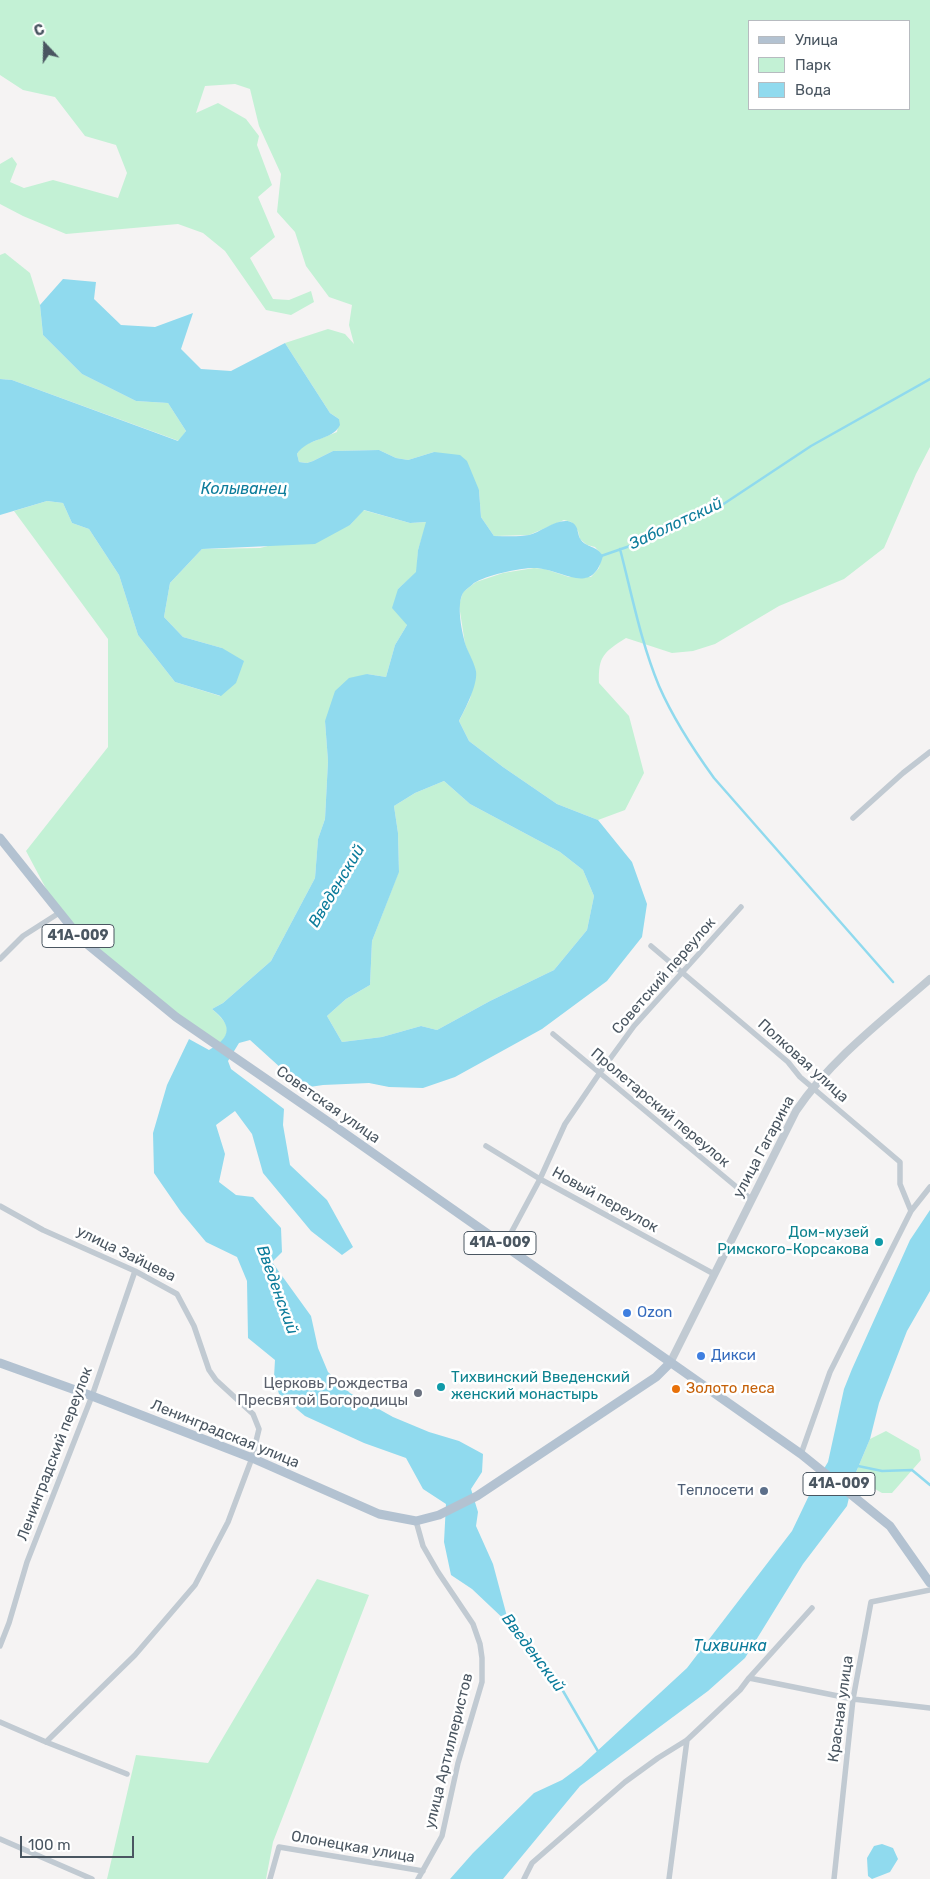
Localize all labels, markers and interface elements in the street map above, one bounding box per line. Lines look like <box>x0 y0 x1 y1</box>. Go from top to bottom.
north arrow <box>20 20 70 70</box>
legend <box>748 20 910 110</box>
text: С <box>32 21 47 40</box>
text: Улица <box>795 31 838 49</box>
text: Парк <box>795 56 831 74</box>
text: Вода <box>795 81 831 99</box>
water label: Колыванец <box>201 479 287 499</box>
water label: Заболотский <box>626 494 726 554</box>
water label: Введенский <box>305 841 369 931</box>
street label: Советский переулок <box>608 914 720 1038</box>
road number: 41А-009 <box>42 924 114 948</box>
street label: Полковая улица <box>754 1016 852 1106</box>
street label: Пролетарский переулок <box>587 1045 733 1171</box>
street label: Советская улица <box>273 1062 383 1148</box>
street label: улица Гагарина <box>729 1093 799 1201</box>
street label: Новый переулок <box>549 1163 661 1237</box>
street label: улица Зайцева <box>74 1222 178 1286</box>
place label: Дом-музей Римского-Корсакова <box>717 1224 869 1259</box>
road number: 41А-009 <box>464 1232 536 1254</box>
marker: Дом-музей Римского-Корсакова <box>873 1236 885 1248</box>
water label: Введенский <box>252 1243 302 1337</box>
place label: Ozon <box>637 1304 672 1322</box>
marker: Ozon <box>621 1307 633 1319</box>
place label: Дикси <box>711 1347 756 1365</box>
marker: Дикси <box>695 1350 707 1362</box>
street label: Ленинградский переулок <box>13 1365 97 1543</box>
place label: Тихвинский Введенский женский монастырь <box>451 1369 630 1404</box>
place label: Церковь Рождества Пресвятой Богородицы <box>237 1375 408 1410</box>
place label: Золото леса <box>686 1380 775 1398</box>
marker: Тихвинский Введенский женский монастырь <box>435 1381 447 1393</box>
marker: Золото леса <box>670 1383 682 1395</box>
marker: Церковь Рождества Пресвятой Богородицы <box>412 1387 424 1399</box>
street label: Ленинградская улица <box>148 1396 302 1472</box>
road number: 41А-009 <box>803 1472 875 1496</box>
place label: Теплосети <box>677 1482 754 1500</box>
marker: Теплосети <box>758 1485 770 1497</box>
water label: Введенский <box>497 1610 569 1696</box>
water label: Тихвинка <box>693 1636 767 1656</box>
street label: Красная улица <box>825 1655 857 1763</box>
street label: улица Артиллеристов <box>421 1671 477 1831</box>
scale bar <box>22 1826 136 1858</box>
street label: Олонецкая улица <box>290 1827 416 1867</box>
text: 100 m <box>28 1836 70 1854</box>

